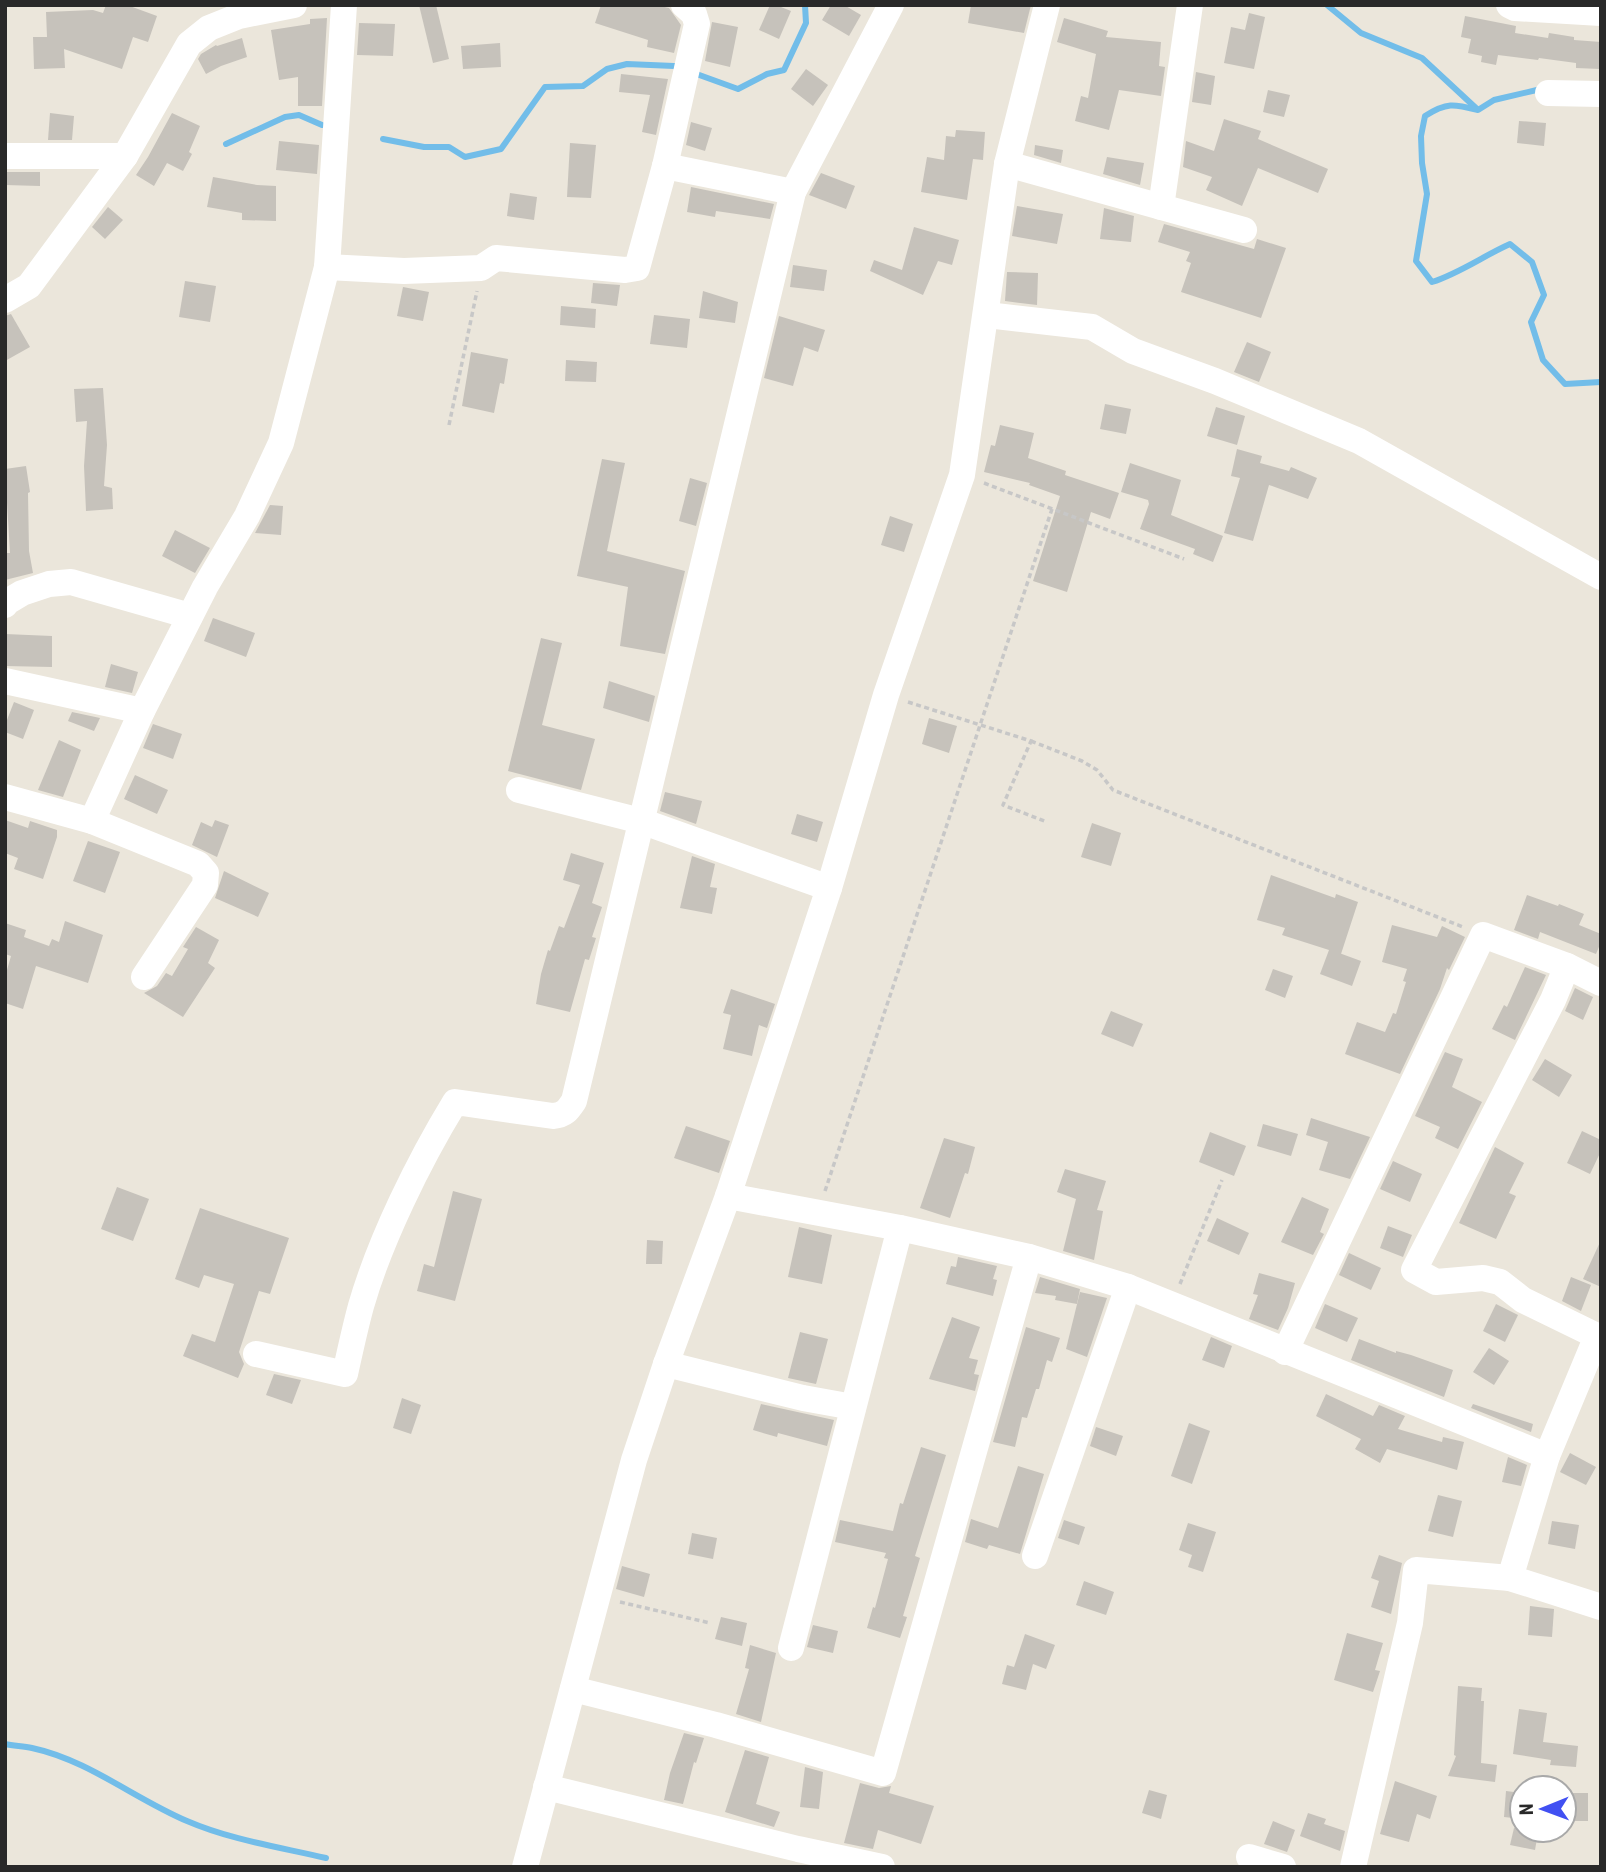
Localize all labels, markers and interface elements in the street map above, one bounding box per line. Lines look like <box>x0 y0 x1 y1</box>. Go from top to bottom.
north arrow <box>1508 1774 1578 1844</box>
text: N <box>1515 1803 1538 1815</box>

